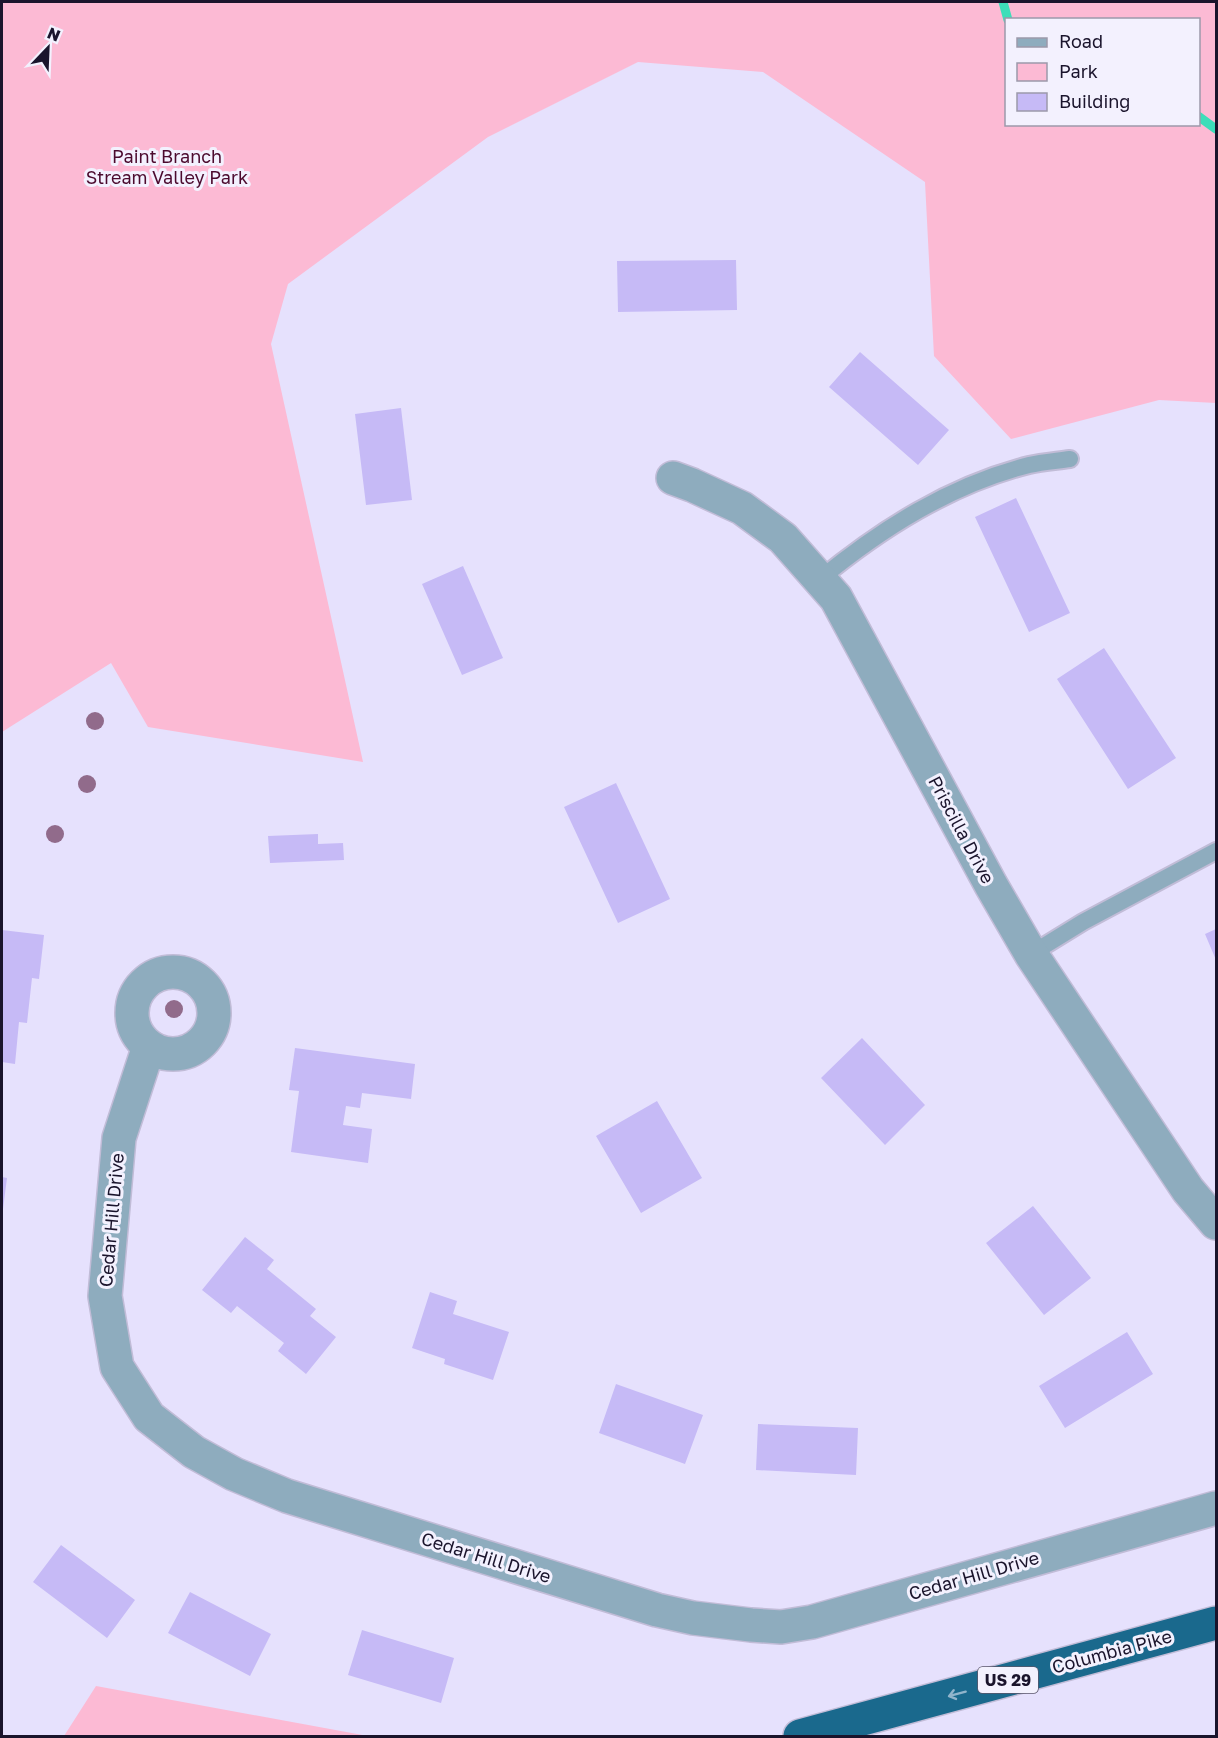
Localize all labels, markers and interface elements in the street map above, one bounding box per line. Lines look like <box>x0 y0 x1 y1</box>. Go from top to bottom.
north arrow <box>18 18 78 78</box>
legend <box>1005 18 1200 126</box>
text: N <box>44 23 63 46</box>
text: Road <box>1059 30 1103 52</box>
text: Park <box>1059 60 1098 82</box>
text: Building <box>1059 90 1130 112</box>
park label: Paint Branch Stream Valley Park <box>86 145 248 188</box>
street label: Priscilla Drive <box>924 772 999 887</box>
street label: Cedar Hill Drive <box>94 1152 128 1288</box>
street label: Cedar Hill Drive <box>419 1527 554 1587</box>
street label: Cedar Hill Drive <box>906 1546 1041 1604</box>
street label: Columbia Pike <box>1049 1624 1174 1678</box>
road number: US 29 <box>978 1667 1038 1693</box>
one-way arrow <box>948 1688 967 1700</box>

